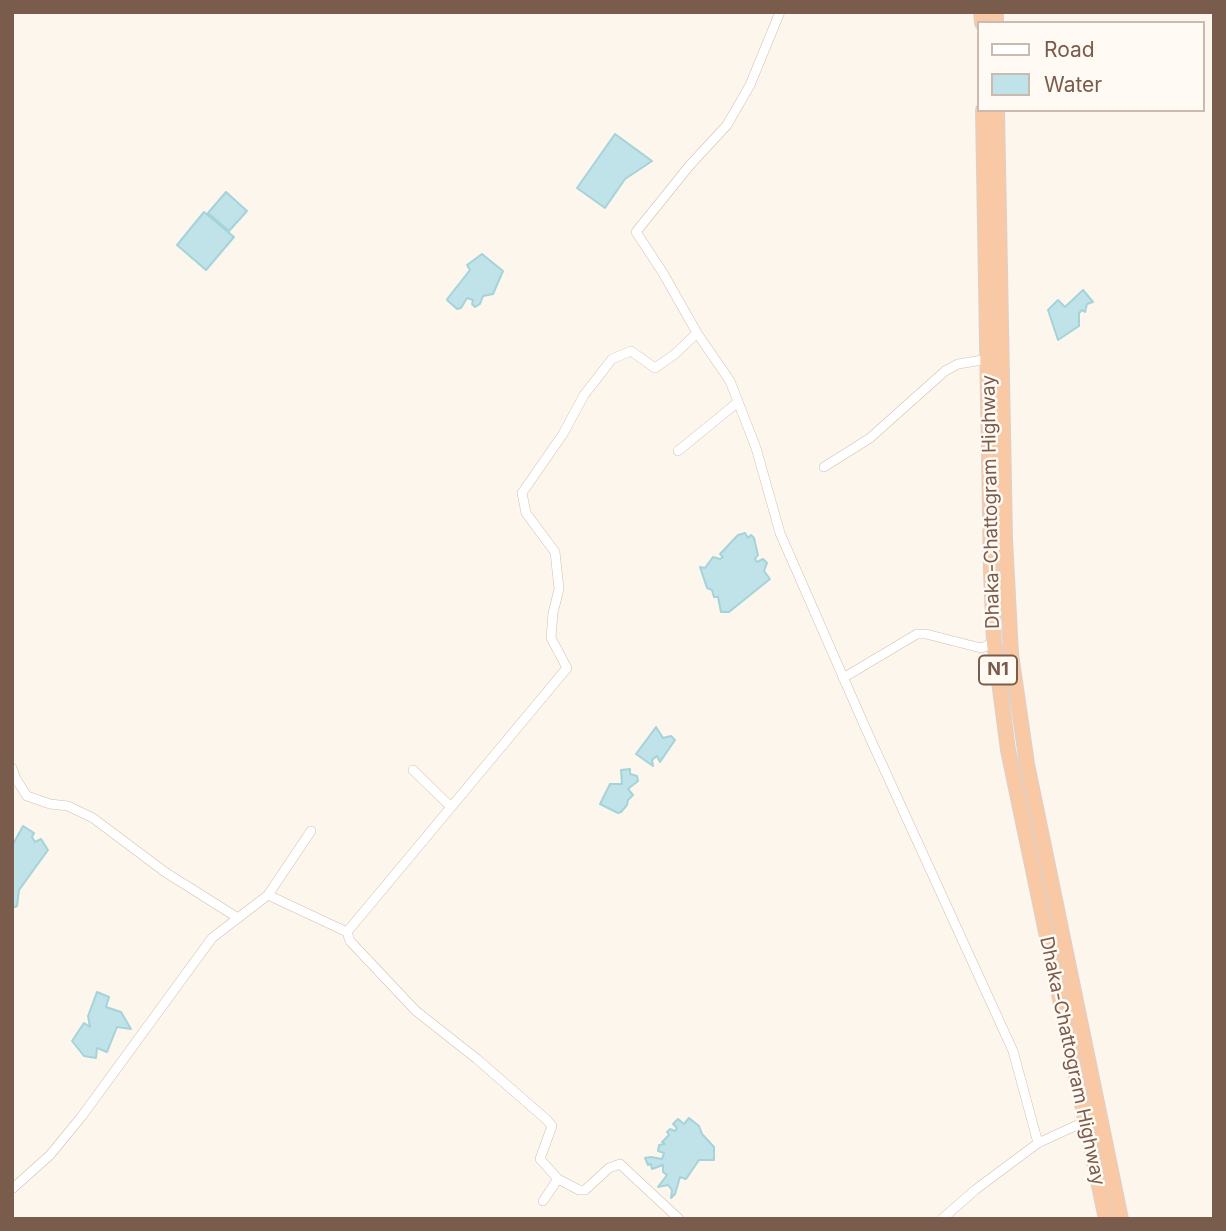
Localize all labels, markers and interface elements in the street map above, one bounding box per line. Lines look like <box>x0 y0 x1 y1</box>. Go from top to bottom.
legend <box>978 21 1205 112</box>
text: Road <box>1044 37 1095 62</box>
text: Water <box>1044 72 1102 97</box>
street label: Dhaka-Chattogram Highway <box>977 375 1005 629</box>
road number: N1 <box>979 656 1017 684</box>
street label: Dhaka-Chattogram Highway <box>1034 934 1110 1188</box>

